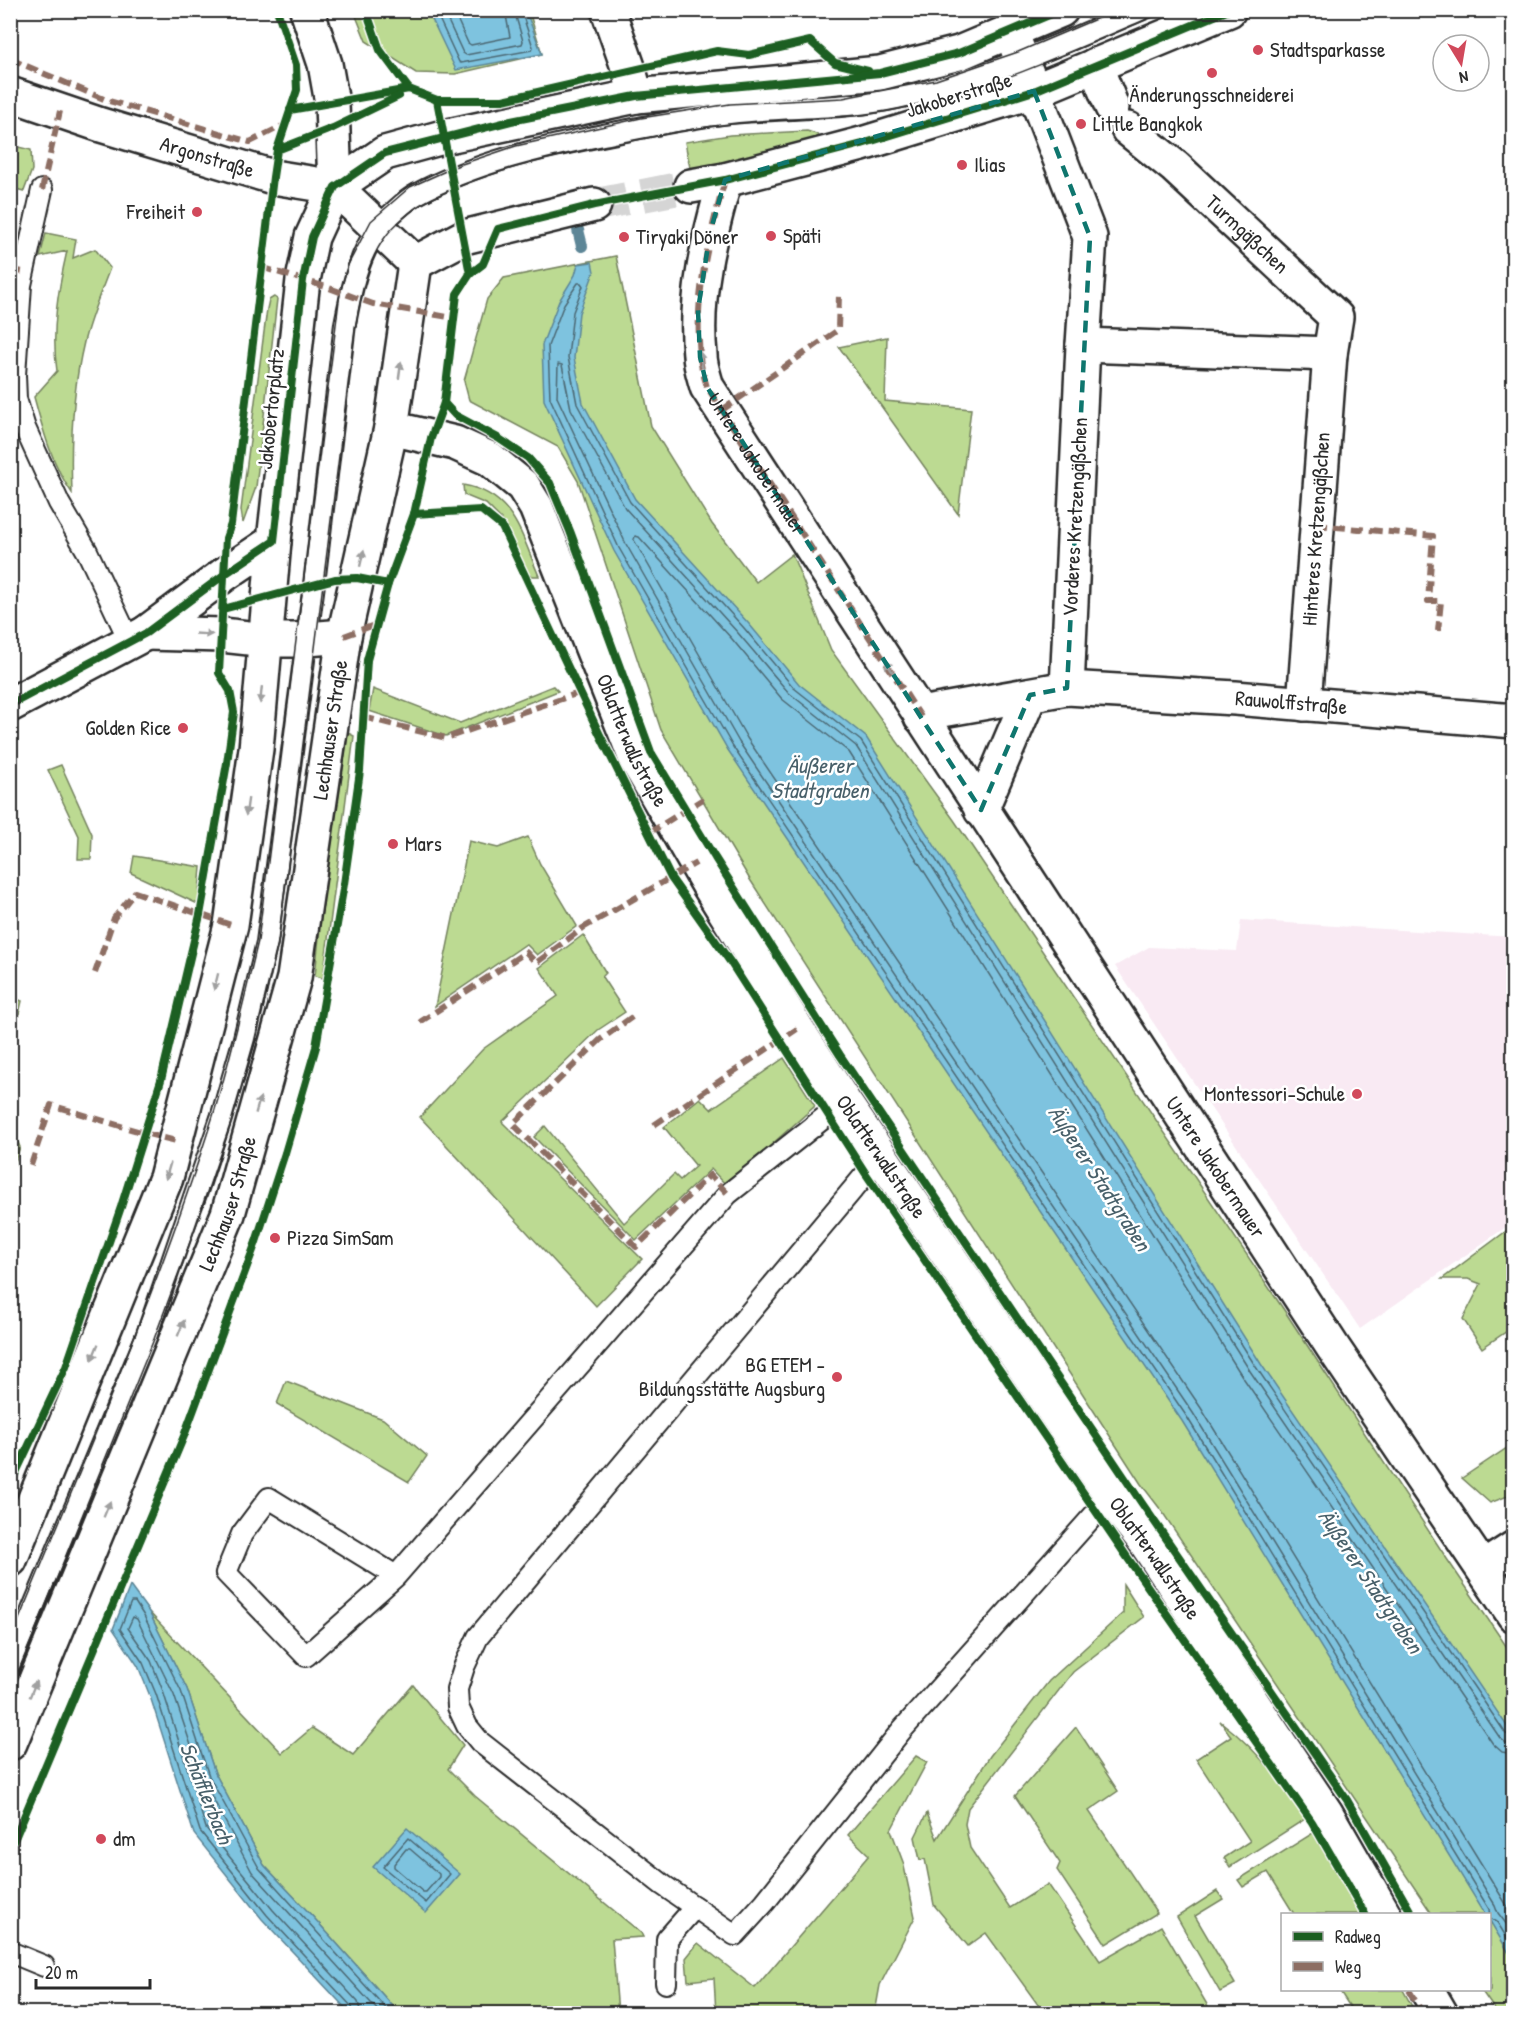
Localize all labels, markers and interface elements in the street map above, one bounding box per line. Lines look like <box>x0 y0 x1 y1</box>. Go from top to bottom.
north arrow <box>1431 33 1491 93</box>
place label: Stadtsparkasse <box>1270 35 1385 64</box>
marker: Stadtsparkasse <box>1251 43 1265 57</box>
street label: Jakoberstraße <box>902 65 1015 124</box>
marker: Änderungsschneiderei <box>1205 66 1219 80</box>
text: N <box>1457 66 1470 89</box>
place label: Änderungsschneiderei <box>1130 80 1295 109</box>
place label: Little Bangkok <box>1093 109 1203 138</box>
marker: Little Bangkok <box>1074 117 1088 131</box>
street label: Argonstraße <box>157 129 258 184</box>
place label: Ilias <box>974 150 1006 179</box>
marker: Ilias <box>955 158 969 172</box>
street label: Turmgäßchen <box>1199 188 1295 280</box>
place label: Freiheit <box>126 197 186 226</box>
marker: Freiheit <box>190 205 204 219</box>
place label: Späti <box>783 221 822 250</box>
place label: Tiryaki Döner <box>636 222 738 251</box>
marker: Späti <box>764 229 778 243</box>
marker: Tiryaki Döner <box>617 230 631 244</box>
street label: Jakobertorplatz <box>250 347 291 471</box>
one-way arrow <box>696 350 705 369</box>
one-way arrow <box>395 361 404 380</box>
street label: Untere Jakobermauer <box>700 387 814 540</box>
street label: Vorderes Kretzengäßchen <box>1055 417 1094 617</box>
street label: Hinteres Kretzengäßchen <box>1294 431 1337 627</box>
one-way arrow <box>357 549 367 567</box>
one-way arrow <box>195 630 214 639</box>
street label: Lechhauser Straße <box>305 658 354 801</box>
one-way arrow <box>884 660 895 676</box>
street label: Oblatterwallstraße <box>590 670 675 812</box>
street label: Rauwolffstraße <box>1234 683 1348 721</box>
one-way arrow <box>256 685 266 704</box>
place label: Golden Rice <box>85 713 171 742</box>
marker: Golden Rice <box>176 721 190 735</box>
water label: Äußerer Stadtgraben <box>771 750 871 805</box>
one-way arrow <box>243 798 252 817</box>
place label: Mars <box>405 829 442 858</box>
marker: Mars <box>386 837 400 851</box>
one-way arrow <box>211 973 220 991</box>
place label: Montessori-Schule <box>1204 1079 1345 1108</box>
marker: Montessori-Schule <box>1350 1087 1364 1101</box>
street label: Oblatterwallstraße <box>829 1089 934 1224</box>
street label: Untere Jakobermauer <box>1159 1090 1273 1243</box>
one-way arrow <box>254 1096 264 1114</box>
water label: Äußerer Stadtgraben <box>1042 1099 1159 1258</box>
street label: Lechhauser Straße <box>191 1133 263 1275</box>
one-way arrow <box>162 1162 172 1180</box>
place label: Pizza SimSam <box>287 1223 394 1252</box>
marker: Pizza SimSam <box>268 1231 282 1245</box>
one-way arrow <box>176 1319 186 1337</box>
one-way arrow <box>90 1343 100 1361</box>
place label: BG ETEM - Bildungsstätte Augsburg <box>639 1350 825 1403</box>
marker: BG ETEM - Bildungsstätte Augsburg <box>830 1370 844 1384</box>
street label: Oblatterwallstraße <box>1102 1491 1208 1625</box>
one-way arrow <box>103 1500 112 1518</box>
water label: Äußerer Stadtgraben <box>1312 1503 1431 1661</box>
one-way arrow <box>29 1680 38 1698</box>
water label: Schäfflerbach <box>173 1738 242 1850</box>
place label: dm <box>113 1824 135 1853</box>
marker: dm <box>94 1832 108 1846</box>
legend <box>1281 1913 1491 1991</box>
text: Radweg <box>1335 1924 1381 1949</box>
scale bar <box>36 1952 150 1990</box>
text: Weg <box>1335 1954 1361 1979</box>
text: 20 m <box>45 1960 78 1985</box>

